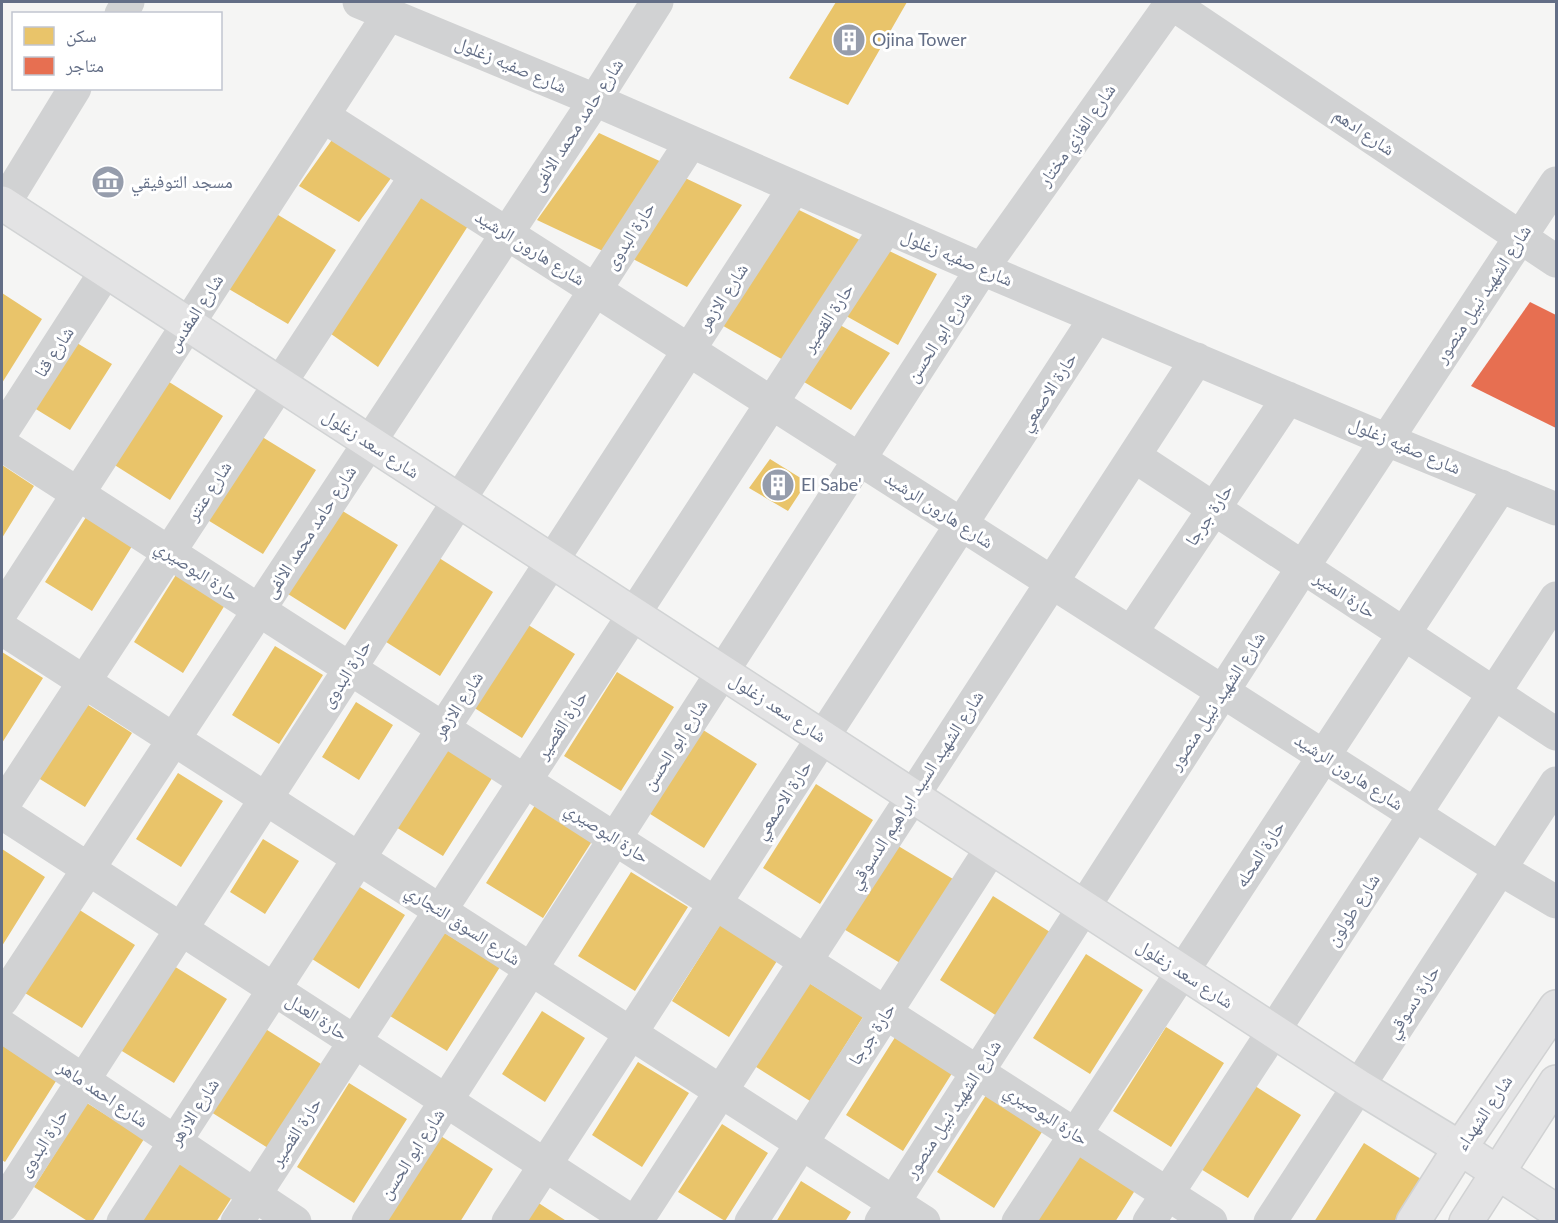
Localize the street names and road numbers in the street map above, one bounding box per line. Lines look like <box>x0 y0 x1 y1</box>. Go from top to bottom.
street label: شارع صفيه زغلول <box>452 31 570 98</box>
street label: شارع حامد محمد الالفى <box>525 54 628 195</box>
street label: شارع الغازي مختار <box>1032 79 1123 193</box>
street label: شارع ادهم <box>1329 103 1399 161</box>
street label: حارة البدوى <box>599 197 660 274</box>
street label: شارع هارون الرشيد <box>471 205 589 291</box>
street label: شارع الشهيد نبيل منصور <box>1429 220 1536 368</box>
street label: شارع صفيه زغلول <box>898 224 1016 291</box>
street label: شارع الازهر <box>692 259 753 336</box>
street label: شارع المقدس <box>161 270 228 356</box>
street label: حارة القصير <box>796 279 858 357</box>
street label: شارع ابو الحسن <box>901 287 976 386</box>
street label: شارع قنا <box>29 322 79 382</box>
street label: حارة الاصمعي <box>1013 348 1085 438</box>
street label: شارع سعد زغلول <box>319 404 424 483</box>
street label: شارع صفيه زغلول <box>1346 412 1464 479</box>
street label: شارع عنتر <box>180 456 236 526</box>
street label: شارع حامد محمد الالفى <box>258 461 361 602</box>
street label: شارع هارون الرشيد <box>880 466 998 553</box>
street label: حارة جرجا <box>1180 479 1237 550</box>
street label: حارة البوصيري <box>149 535 244 609</box>
street label: حارة المنير <box>1309 565 1381 623</box>
street label: شارع الشهيد نبيل منصور <box>1163 627 1270 775</box>
street label: حارة البدوى <box>315 635 376 712</box>
street label: شارع الازهر <box>427 667 488 744</box>
street label: شارع سعد زغلول <box>726 668 831 747</box>
street label: حارة القصير <box>530 686 592 764</box>
street label: شارع الشهيد السيد ابراهيم الدسوقي <box>843 686 991 895</box>
street label: شارع ابو الحسن <box>637 695 712 794</box>
street label: شارع هارون الرشيد <box>1290 728 1408 815</box>
street label: حارة الاصمعي <box>748 756 820 846</box>
street label: حارة البوصيري <box>559 797 654 871</box>
street label: حارة المحله <box>1230 816 1289 891</box>
street label: شارع طولون <box>1321 869 1385 950</box>
street label: شارع السوق التجاري <box>399 879 525 973</box>
street label: شارع سعد زغلول <box>1133 934 1238 1013</box>
street label: حارة دسوقي <box>1380 961 1448 1045</box>
street label: حارة العدل <box>282 988 353 1045</box>
street label: حارة جرجا <box>843 998 899 1069</box>
street label: شارع الشهيد نبيل منصور <box>899 1035 1006 1183</box>
street label: شارع احمد ماهر <box>53 1054 153 1132</box>
street label: شارع الشهداء <box>1450 1070 1517 1155</box>
street label: شارع الازهر <box>163 1074 224 1151</box>
street label: حارة البوصيري <box>998 1079 1093 1153</box>
street label: حارة القصير <box>264 1093 326 1171</box>
street label: حارة البدوى <box>12 1104 73 1181</box>
street label: شارع ابو الحسن <box>374 1104 449 1203</box>

